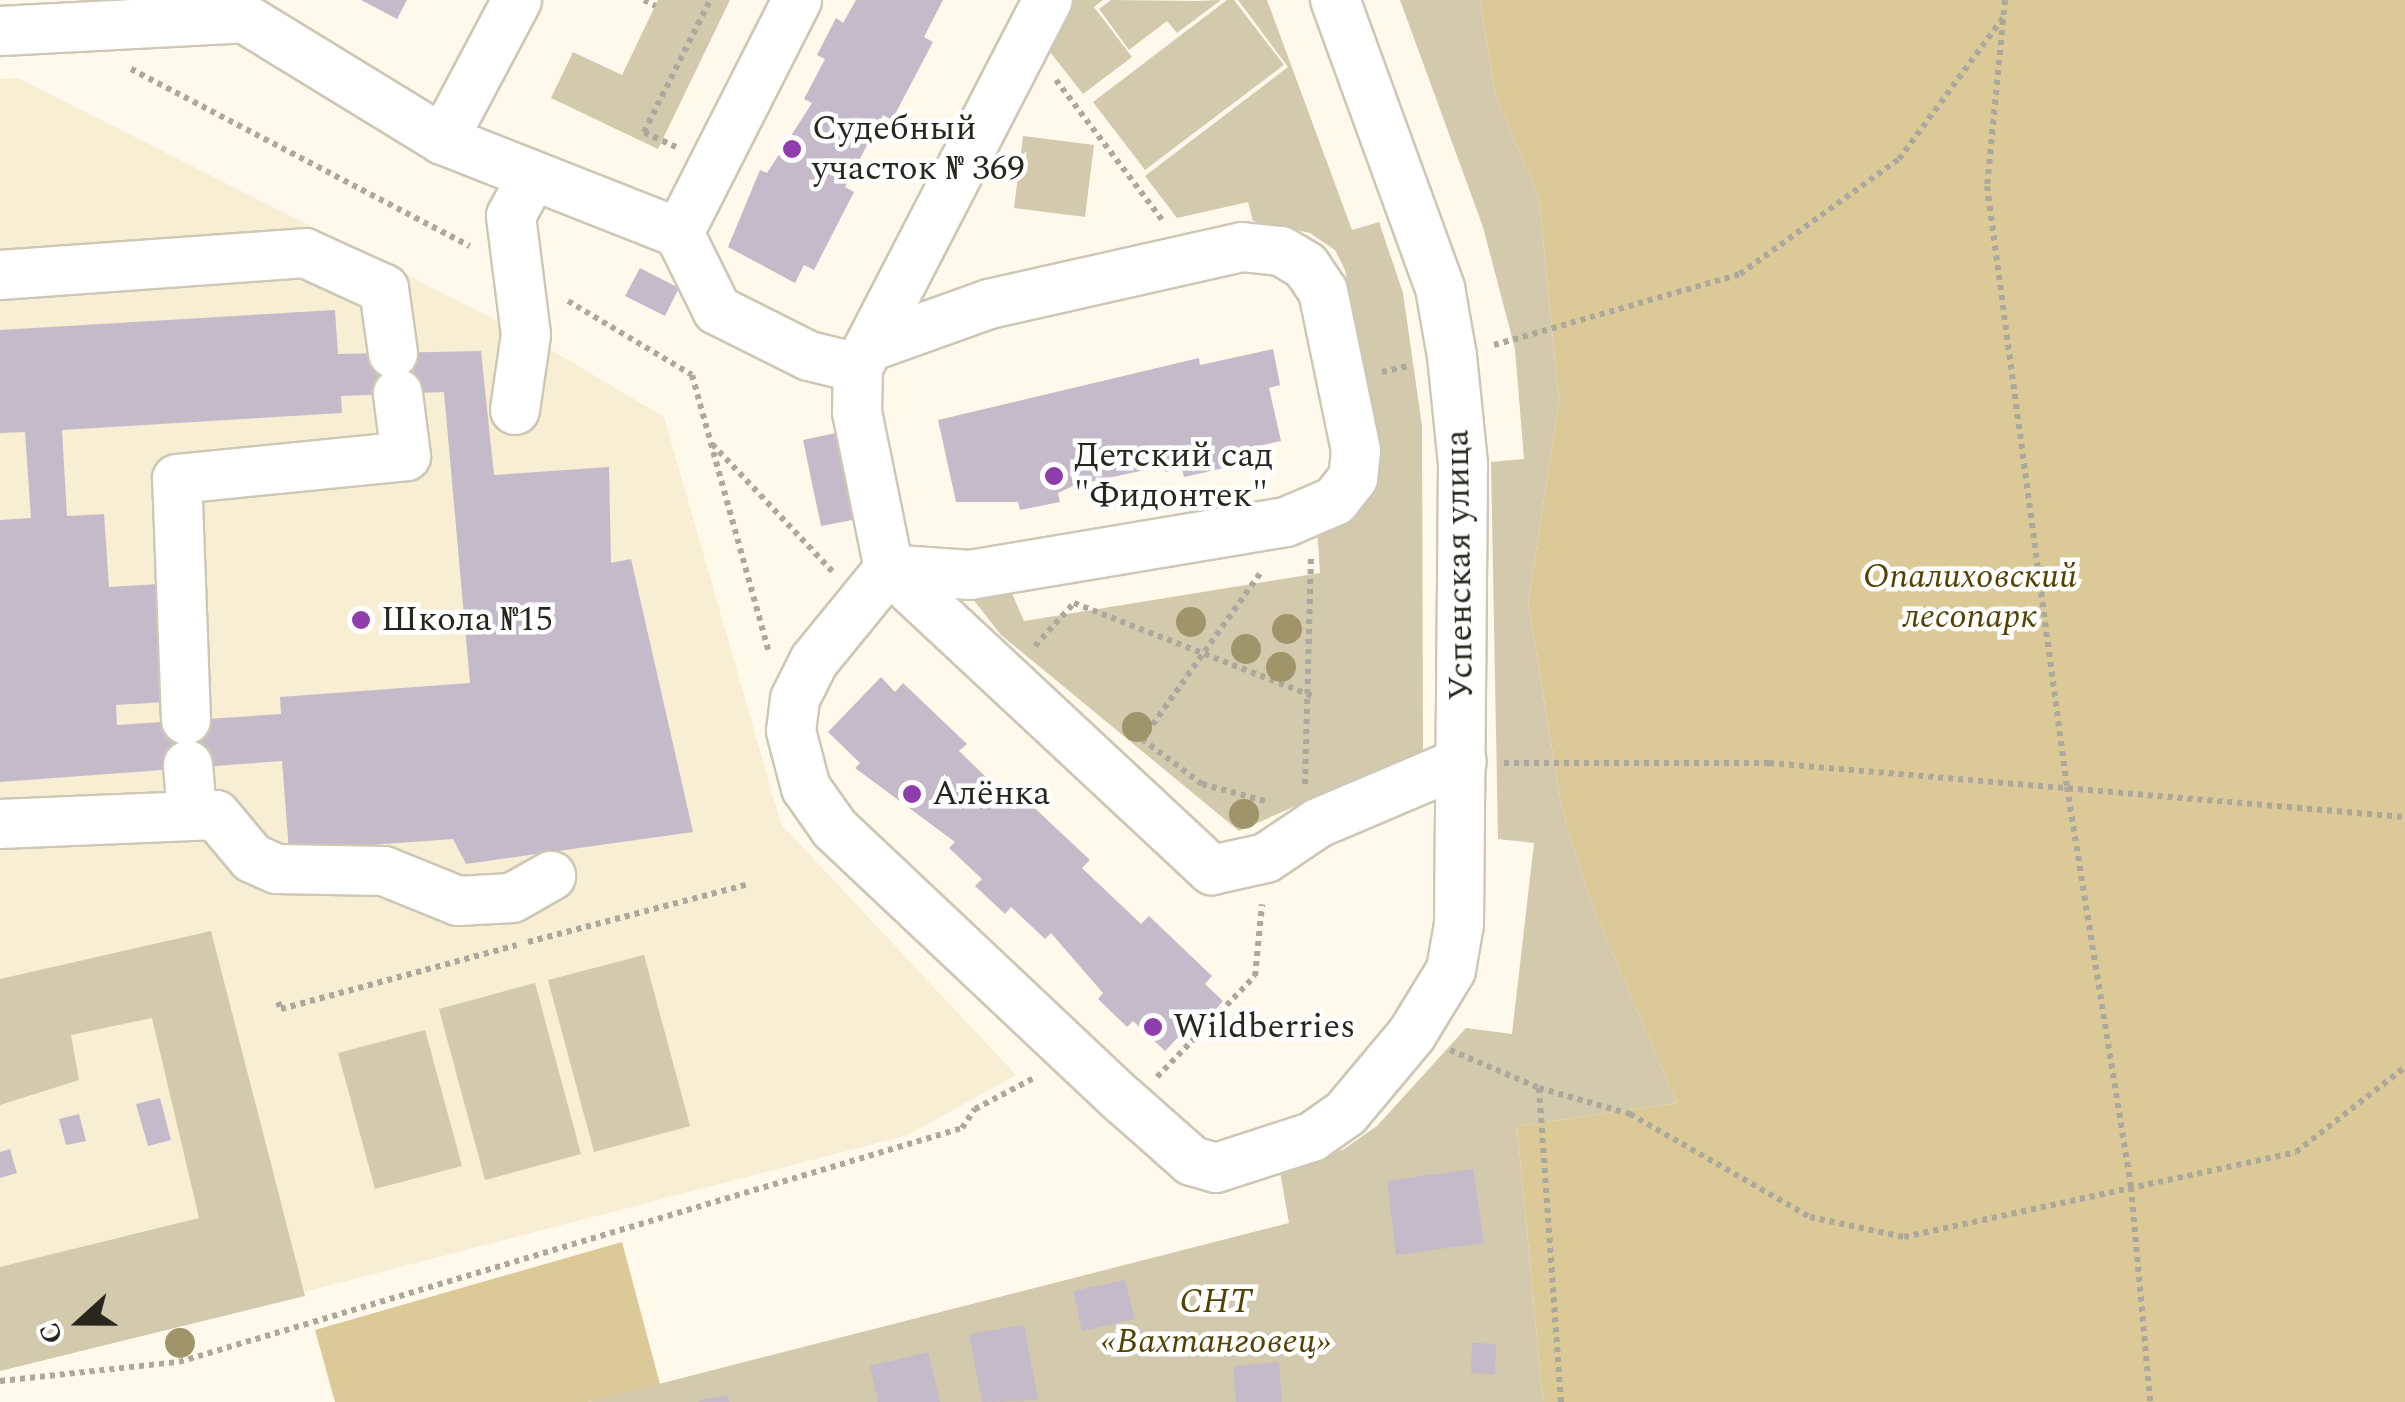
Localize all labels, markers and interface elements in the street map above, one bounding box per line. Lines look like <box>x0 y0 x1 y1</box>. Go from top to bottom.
place label: Судебный участок № 369 <box>812 108 1025 190</box>
marker: Судебный участок № 369 <box>781 138 803 160</box>
street label: Успенская улица <box>1437 429 1483 701</box>
place label: Детский сад "Фидонтек" <box>1074 435 1273 517</box>
marker: Детский сад "Фидонтек" <box>1043 465 1065 487</box>
park label: Опалиховский лесопарк <box>1863 556 2077 638</box>
place label: Школа №15 <box>381 599 553 641</box>
marker: Школа №15 <box>350 609 372 631</box>
place label: Алёнка <box>932 773 1050 815</box>
marker: Алёнка <box>901 783 923 805</box>
place label: Wildberries <box>1173 1006 1355 1048</box>
marker: Wildberries <box>1142 1016 1164 1038</box>
north arrow <box>30 1272 130 1372</box>
park label: СНТ «Вахтанговец» <box>1101 1281 1331 1363</box>
text: С <box>28 1316 75 1350</box>

